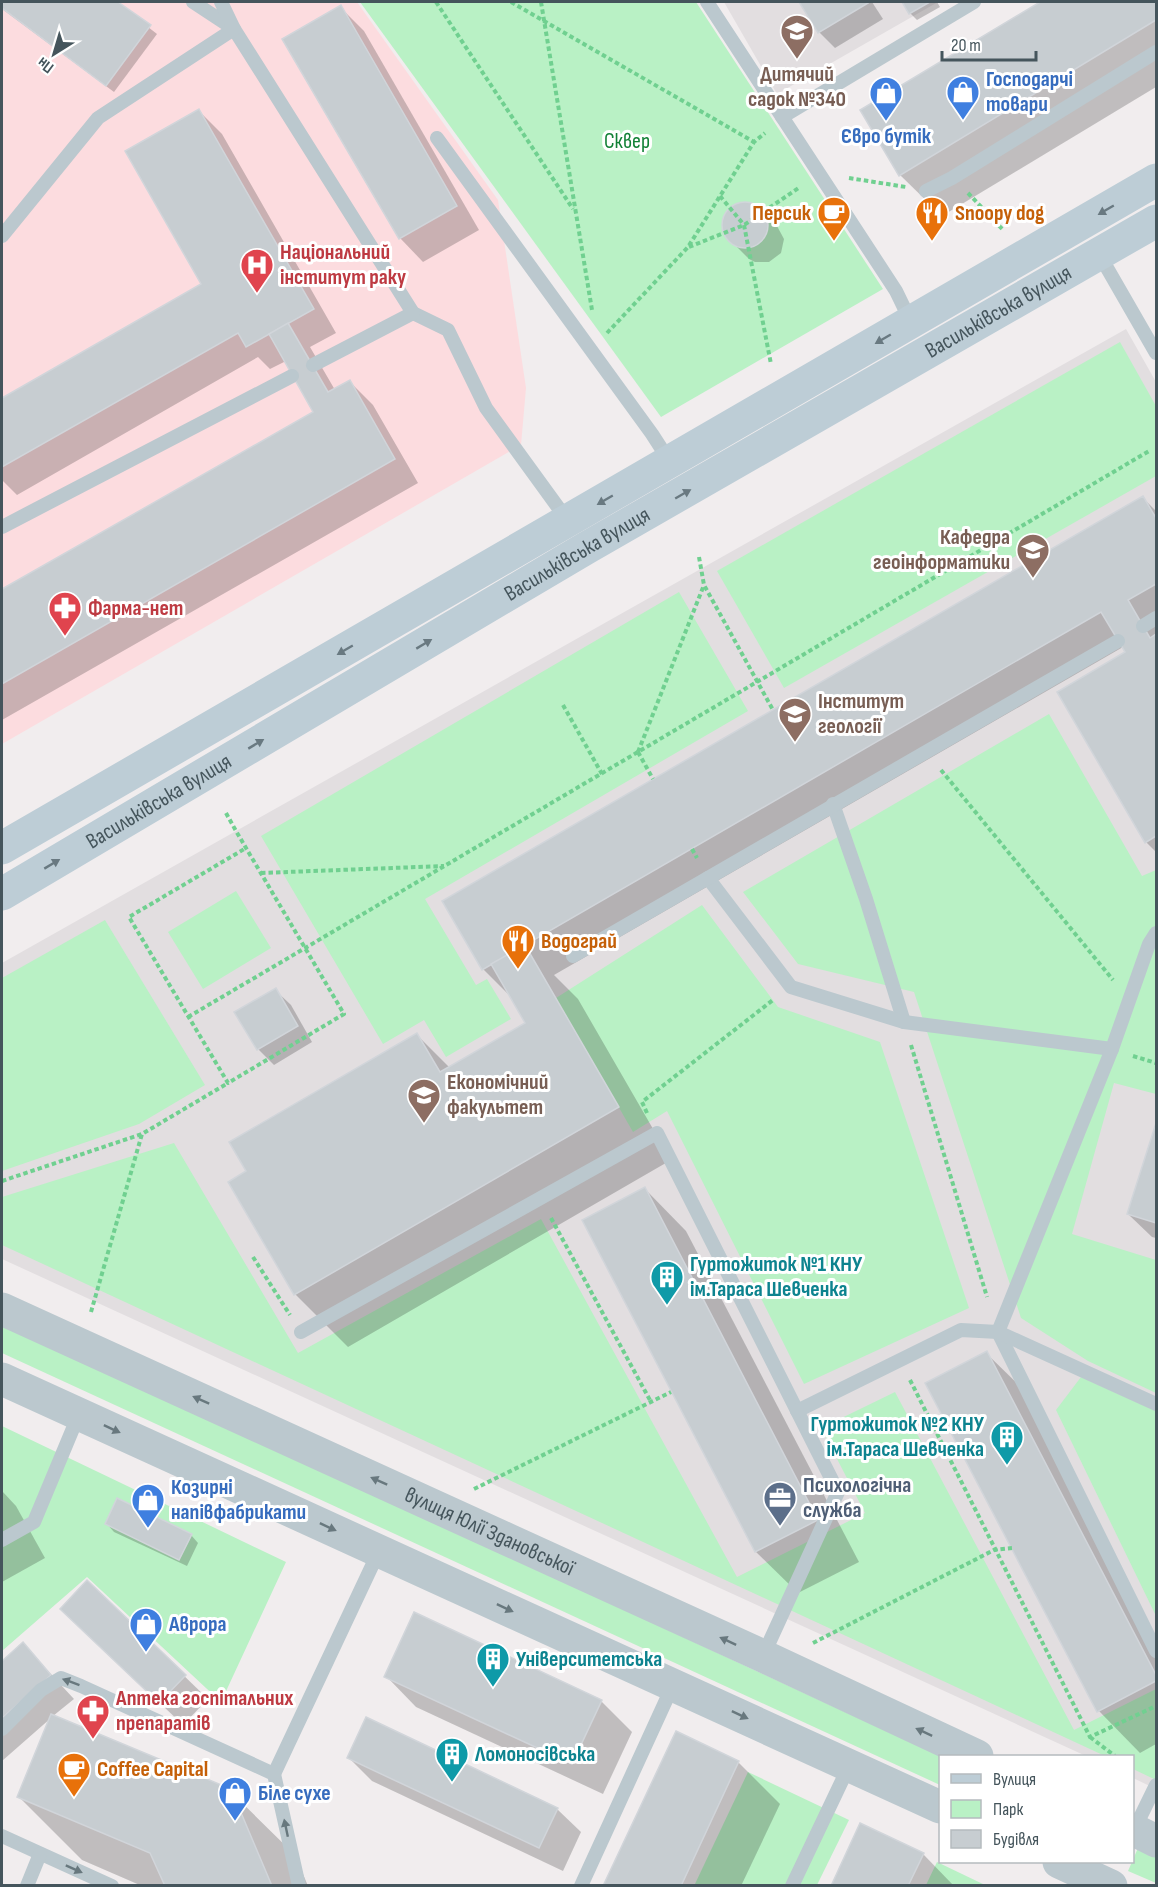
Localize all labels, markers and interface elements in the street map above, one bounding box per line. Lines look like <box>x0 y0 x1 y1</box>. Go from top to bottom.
school or university icon: Дитячий садок №340 <box>779 13 815 60</box>
north arrow <box>24 24 84 84</box>
scale bar <box>942 24 1036 62</box>
text: 20 m <box>951 35 981 56</box>
text: Пн <box>34 53 58 77</box>
place label: Дитячий садок №340 <box>748 61 846 113</box>
place label: Господарчі товари <box>986 66 1073 118</box>
shop icon: Господарчі товари <box>945 74 981 121</box>
shop icon: Євро бутік <box>868 75 904 122</box>
place label: Євро бутік <box>841 123 932 150</box>
park label: Сквер <box>604 128 650 155</box>
cafe icon: Персик <box>816 195 852 242</box>
restaurant icon: Snoopy dog <box>914 195 950 242</box>
place label: Персик <box>752 200 812 227</box>
place label: Snoopy dog <box>955 200 1044 227</box>
one-way arrow <box>1098 204 1114 215</box>
place label: Національний інститут раку <box>280 239 406 291</box>
hospital icon: Національний інститут раку <box>239 247 275 294</box>
street label: Васильківська вулиця <box>920 259 1076 364</box>
one-way arrow <box>874 334 891 344</box>
one-way arrow <box>675 488 691 499</box>
one-way arrow <box>597 494 613 505</box>
street label: Васильківська вулиця <box>499 501 655 607</box>
place label: Кафедра геоінформатики <box>873 524 1010 576</box>
school or university icon: Кафедра геоінформатики <box>1015 532 1051 579</box>
pharmacy icon: Фарма-нет <box>47 590 83 637</box>
place label: Фарма-нет <box>88 595 183 622</box>
one-way arrow <box>416 639 432 650</box>
one-way arrow <box>337 644 353 655</box>
place label: Інститут геології <box>818 688 904 740</box>
school or university icon: Інститут геології <box>777 696 813 743</box>
one-way arrow <box>248 738 264 749</box>
street label: Васильківська вулиця <box>81 748 236 855</box>
one-way arrow <box>44 859 60 870</box>
restaurant icon: Водограй <box>500 923 536 970</box>
place label: Водограй <box>541 928 617 955</box>
place label: Економічний факультет <box>447 1069 548 1121</box>
school or university icon: Економічний факультет <box>406 1077 442 1124</box>
place label: Гуртожиток №1 КНУ ім.Тараса Шевченка <box>690 1251 863 1303</box>
building icon: Гуртожиток №1 КНУ ім.Тараса Шевченка <box>649 1259 685 1306</box>
one-way arrow <box>192 1395 210 1405</box>
place label: Гуртожиток №2 КНУ ім.Тараса Шевченка <box>811 1411 985 1463</box>
building icon: Гуртожиток №2 КНУ ім.Тараса Шевченка <box>989 1419 1025 1466</box>
one-way arrow <box>104 1424 121 1433</box>
place label: Психологічна служба <box>803 1472 911 1524</box>
place label: Козирні напівфабрикати <box>171 1474 306 1526</box>
one-way arrow <box>370 1476 388 1485</box>
office icon: Психологічна служба <box>762 1480 798 1527</box>
street label: вулиця Юлії Здановської <box>401 1481 580 1582</box>
shop icon: Козирні напівфабрикати <box>130 1482 166 1529</box>
one-way arrow <box>319 1523 336 1532</box>
one-way arrow <box>497 1604 514 1613</box>
shop icon: Аврора <box>128 1606 164 1653</box>
place label: Аврора <box>168 1611 227 1638</box>
one-way arrow <box>720 1636 737 1645</box>
building icon: Університетська <box>475 1641 511 1688</box>
place label: Університетська <box>516 1646 662 1673</box>
one-way arrow <box>62 1677 80 1687</box>
place label: Аптека госпітальних препаратів <box>115 1685 293 1737</box>
pharmacy icon: Аптека госпітальних препаратів <box>75 1693 111 1740</box>
one-way arrow <box>731 1711 748 1720</box>
one-way arrow <box>915 1726 933 1736</box>
building icon: Ломоносівська <box>434 1736 470 1783</box>
place label: Ломоносівська <box>474 1741 595 1768</box>
cafe icon: Coffee Capital <box>56 1751 92 1798</box>
legend <box>939 1755 1134 1863</box>
place label: Coffee Capital <box>97 1756 208 1783</box>
text: Вулиця <box>993 1769 1036 1790</box>
shop icon: Біле сухе <box>217 1775 253 1822</box>
place label: Біле сухе <box>258 1780 331 1807</box>
text: Парк <box>993 1799 1024 1820</box>
one-way arrow <box>281 1819 291 1838</box>
text: Будівля <box>993 1829 1039 1850</box>
one-way arrow <box>65 1864 83 1874</box>

